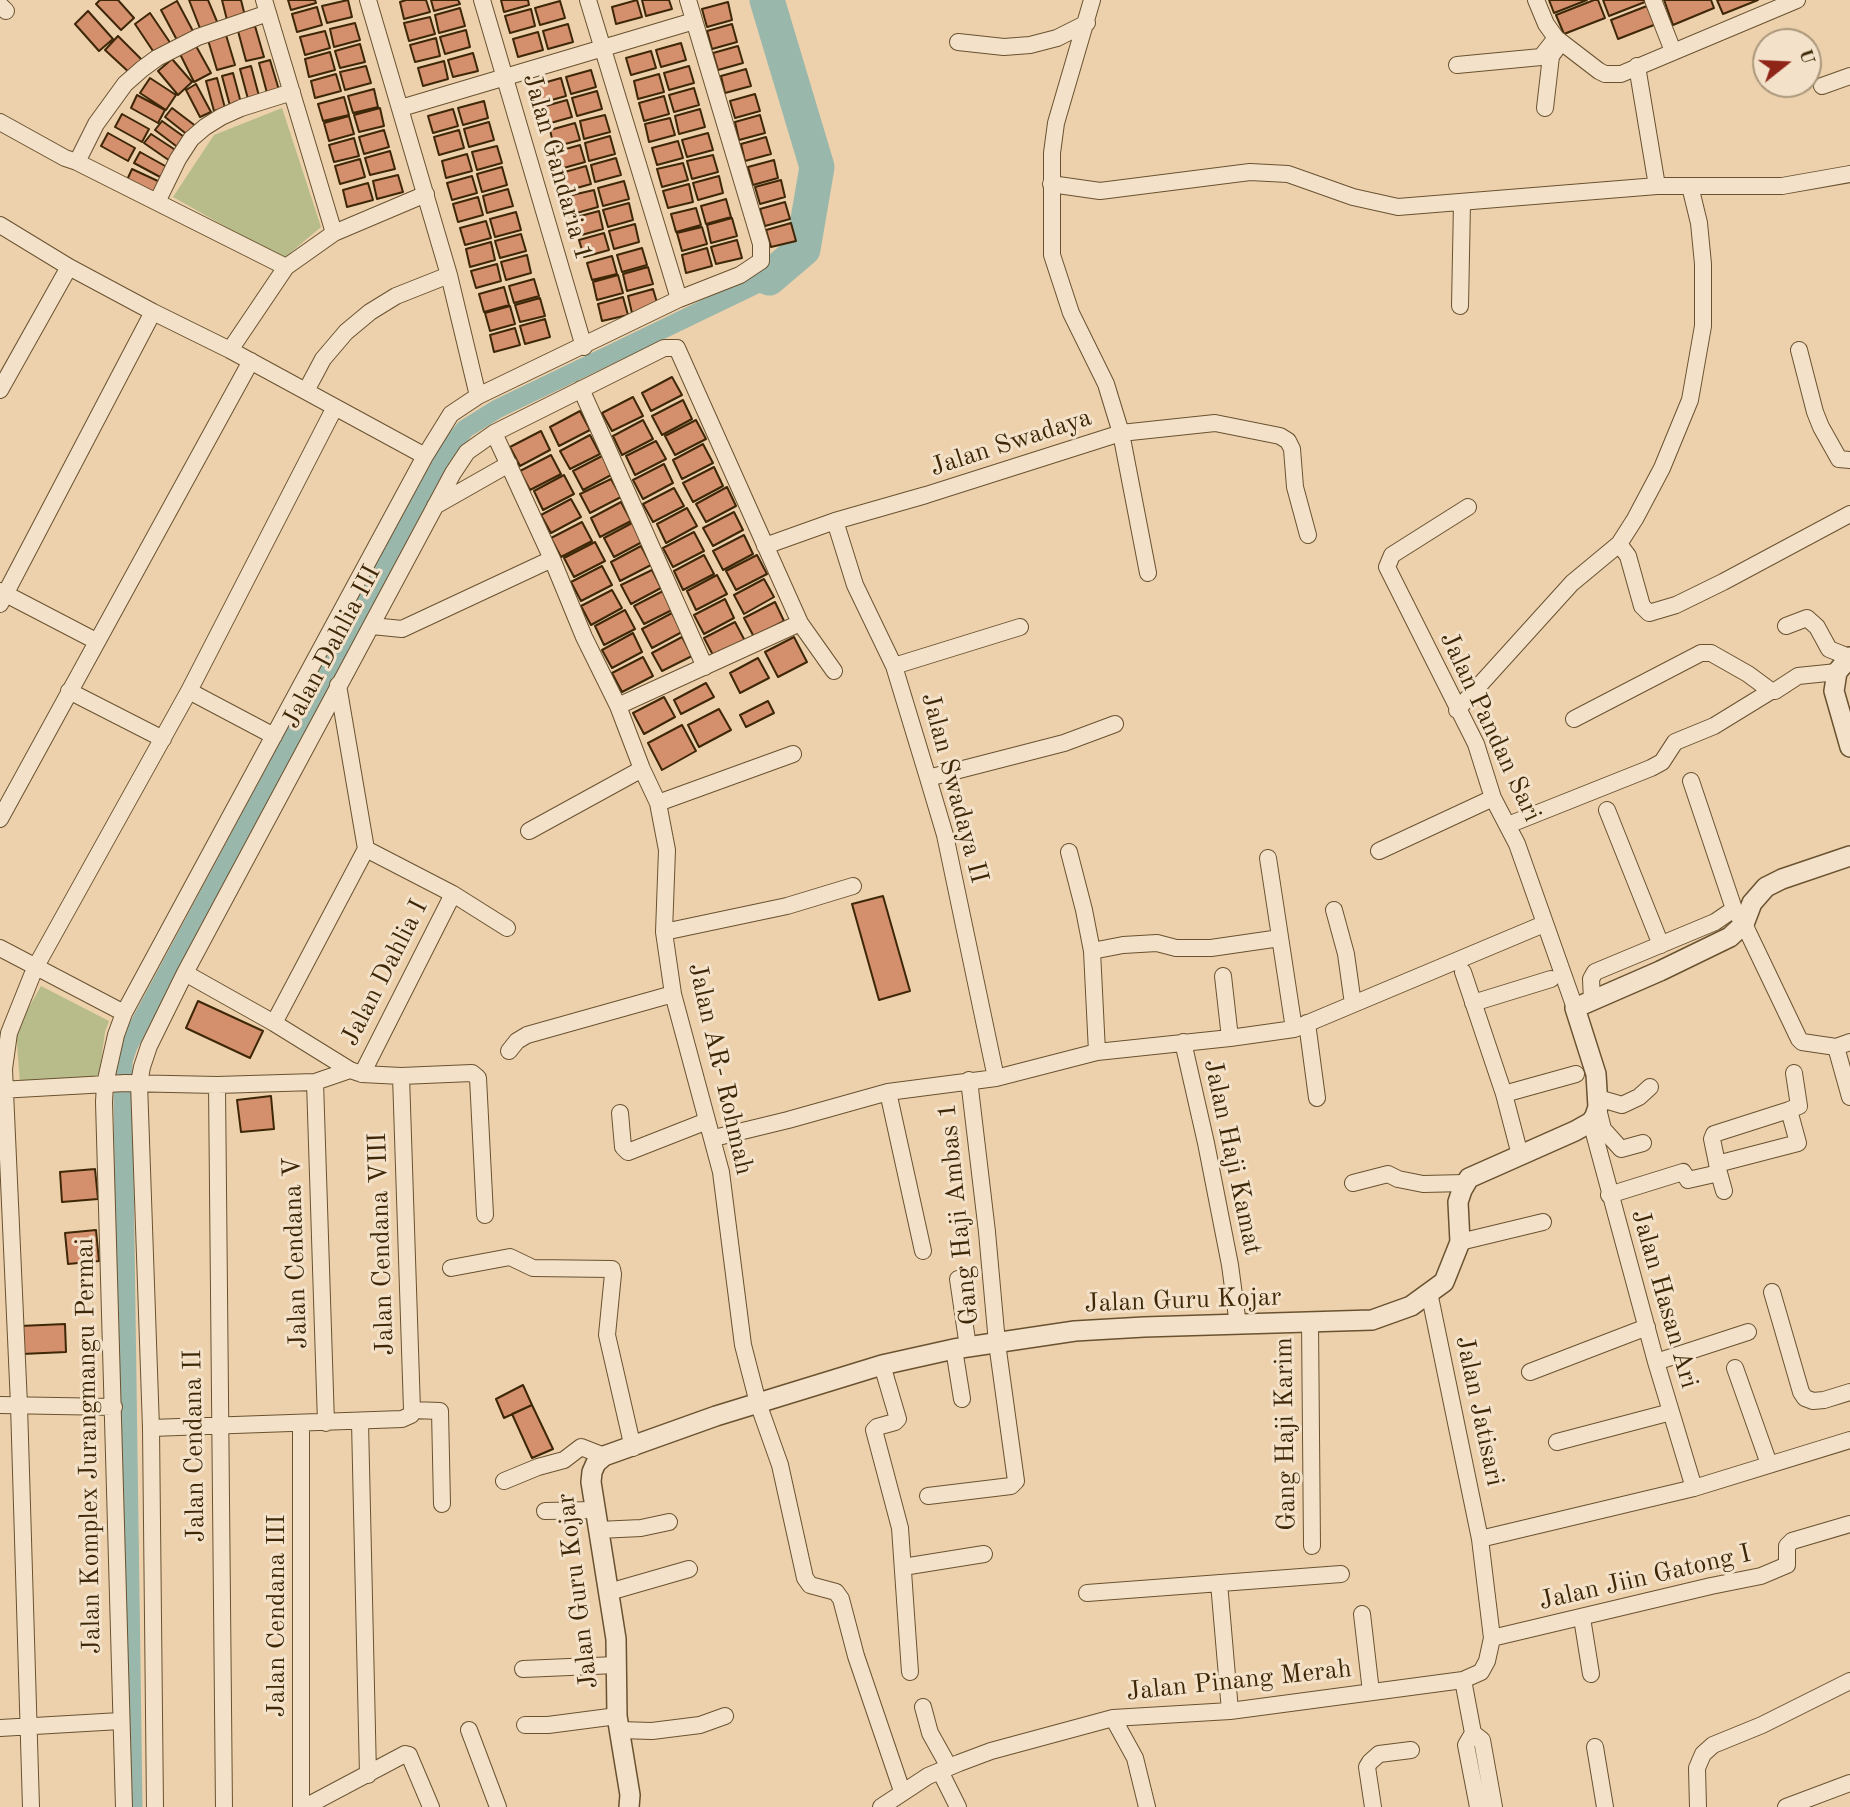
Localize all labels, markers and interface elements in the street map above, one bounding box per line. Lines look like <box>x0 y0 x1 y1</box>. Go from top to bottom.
north arrow <box>1752 28 1822 98</box>
text: U <box>1794 47 1817 67</box>
street label: Jalan Gandaria 1 <box>515 70 599 264</box>
street label: Jalan Swadaya <box>926 402 1096 484</box>
street label: Jalan Dahlia III <box>276 560 388 734</box>
street label: Jalan Pandan Sari <box>1432 627 1548 827</box>
street label: Jalan Swadaya II <box>914 689 994 887</box>
street label: Jalan Dahlia I <box>335 895 435 1051</box>
street label: Jalan AR- Rohmah <box>680 960 760 1178</box>
street label: Jalan Haji Kamat <box>1196 1056 1268 1258</box>
street label: Gang Haji Ambas 1 <box>932 1101 986 1327</box>
street label: Jalan Cendana VIII <box>363 1132 401 1356</box>
street label: Jalan Cendana V <box>277 1156 315 1350</box>
street label: Jalan Hasan Ari <box>1624 1206 1704 1392</box>
street label: Jalan Komplex Jurangmangu Permai <box>70 1238 108 1654</box>
street label: Jalan Guru Kojar <box>1084 1282 1282 1320</box>
street label: Jalan Jatisari <box>1448 1333 1510 1489</box>
street label: Gang Haji Karim <box>1269 1337 1303 1531</box>
street label: Jalan Cendana II <box>178 1349 212 1543</box>
street label: Jalan Guru Kojar <box>551 1491 605 1691</box>
street label: Jalan Cendana III <box>261 1515 293 1717</box>
street label: Jalan Jiin Gatong I <box>1536 1538 1754 1618</box>
street label: Jalan Pinang Merah <box>1125 1654 1353 1708</box>

